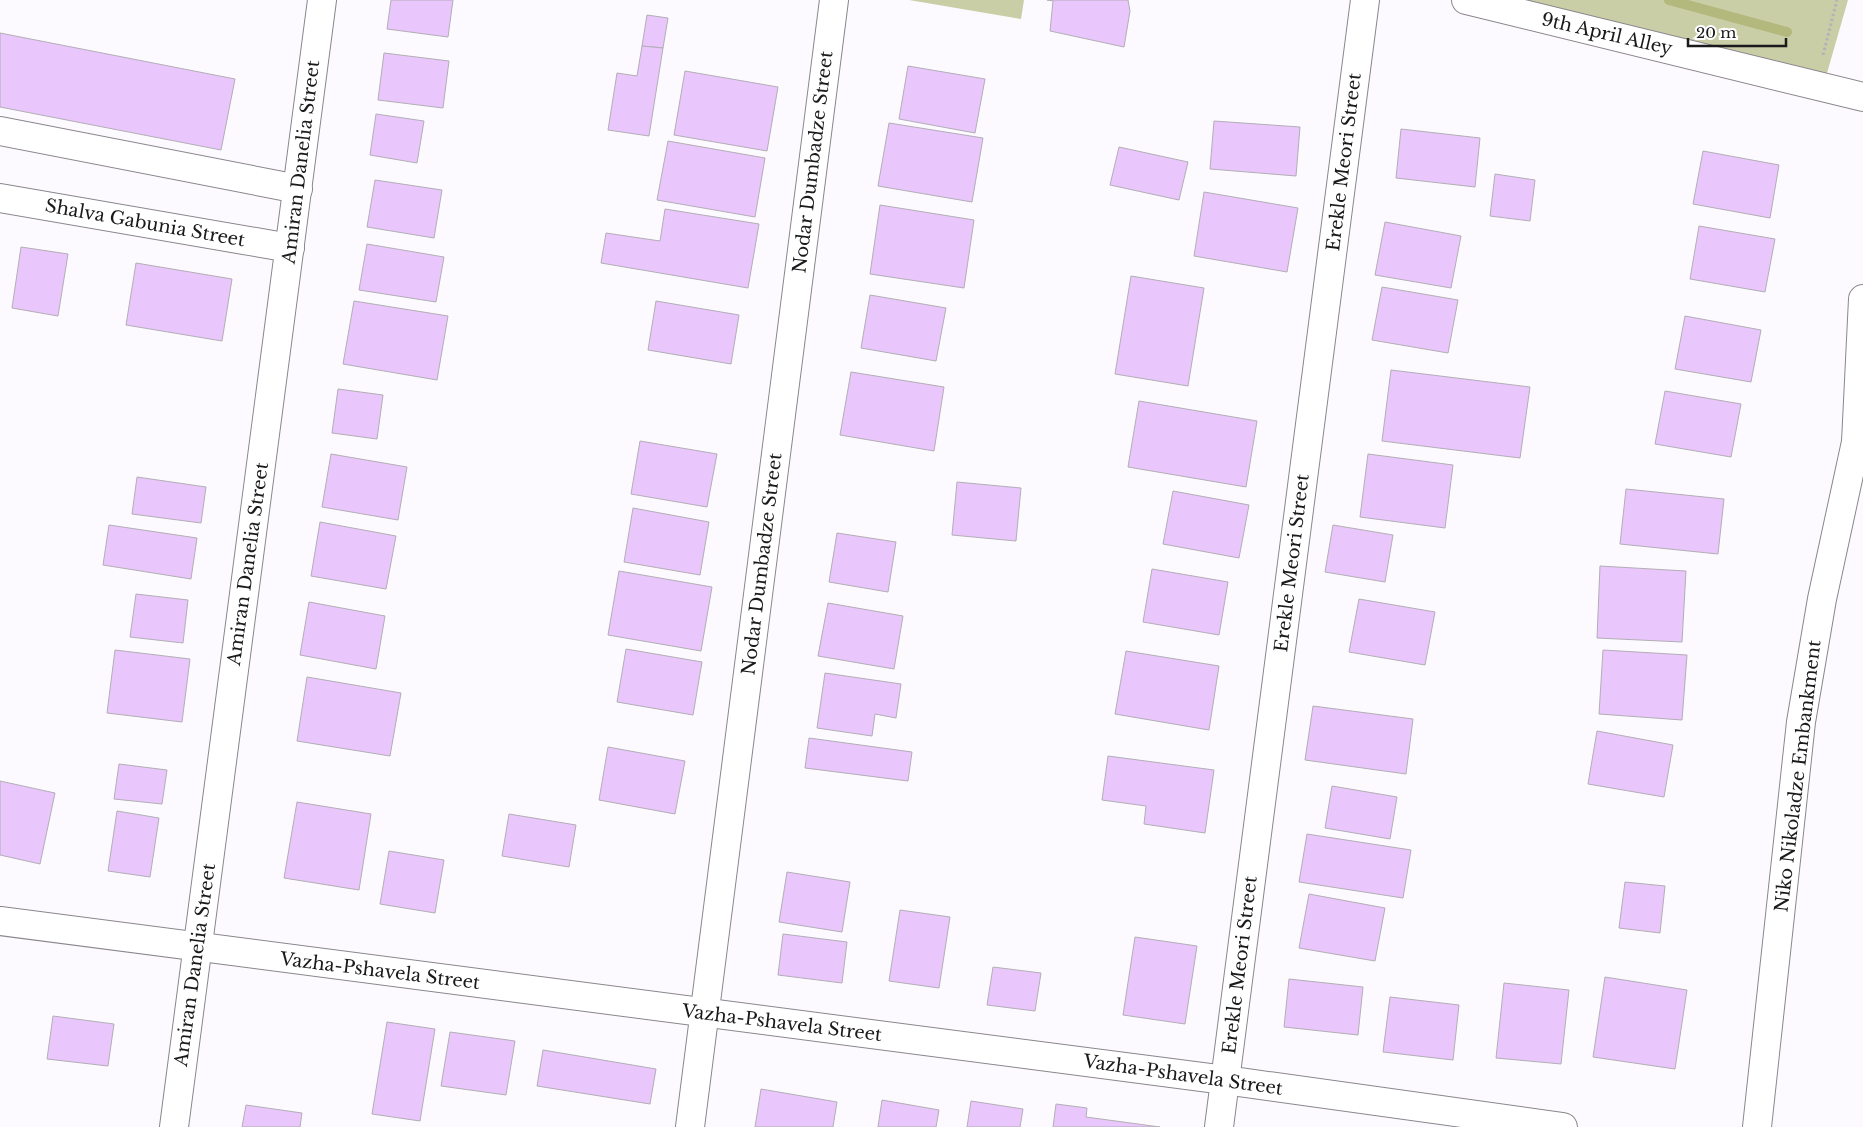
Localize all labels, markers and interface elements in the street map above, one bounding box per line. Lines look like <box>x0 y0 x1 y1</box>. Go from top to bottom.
street label: 9th April Alley <box>1539 8 1675 60</box>
scale bar <box>1688 15 1786 47</box>
text: 20 m <box>1696 23 1736 42</box>
street label: Nodar Dumbadze Street <box>788 49 838 274</box>
street label: Amiran Danelia Street <box>277 59 324 266</box>
street label: Erekle Meori Street <box>1322 71 1366 252</box>
street label: Shalva Gabunia Street <box>43 195 247 251</box>
street label: Nodar Dumbadze Street <box>737 451 787 676</box>
street label: Amiran Danelia Street <box>223 461 273 668</box>
street label: Erekle Meori Street <box>1270 472 1314 653</box>
street label: Niko Nikoladze Embankment <box>1770 639 1826 913</box>
street label: Amiran Danelia Street <box>170 862 220 1069</box>
street label: Erekle Meori Street <box>1218 874 1262 1055</box>
street label: Vazha-Pshavela Street <box>278 948 481 994</box>
street label: Vazha-Pshavela Street <box>680 1000 883 1046</box>
street label: Vazha-Pshavela Street <box>1081 1050 1284 1100</box>

